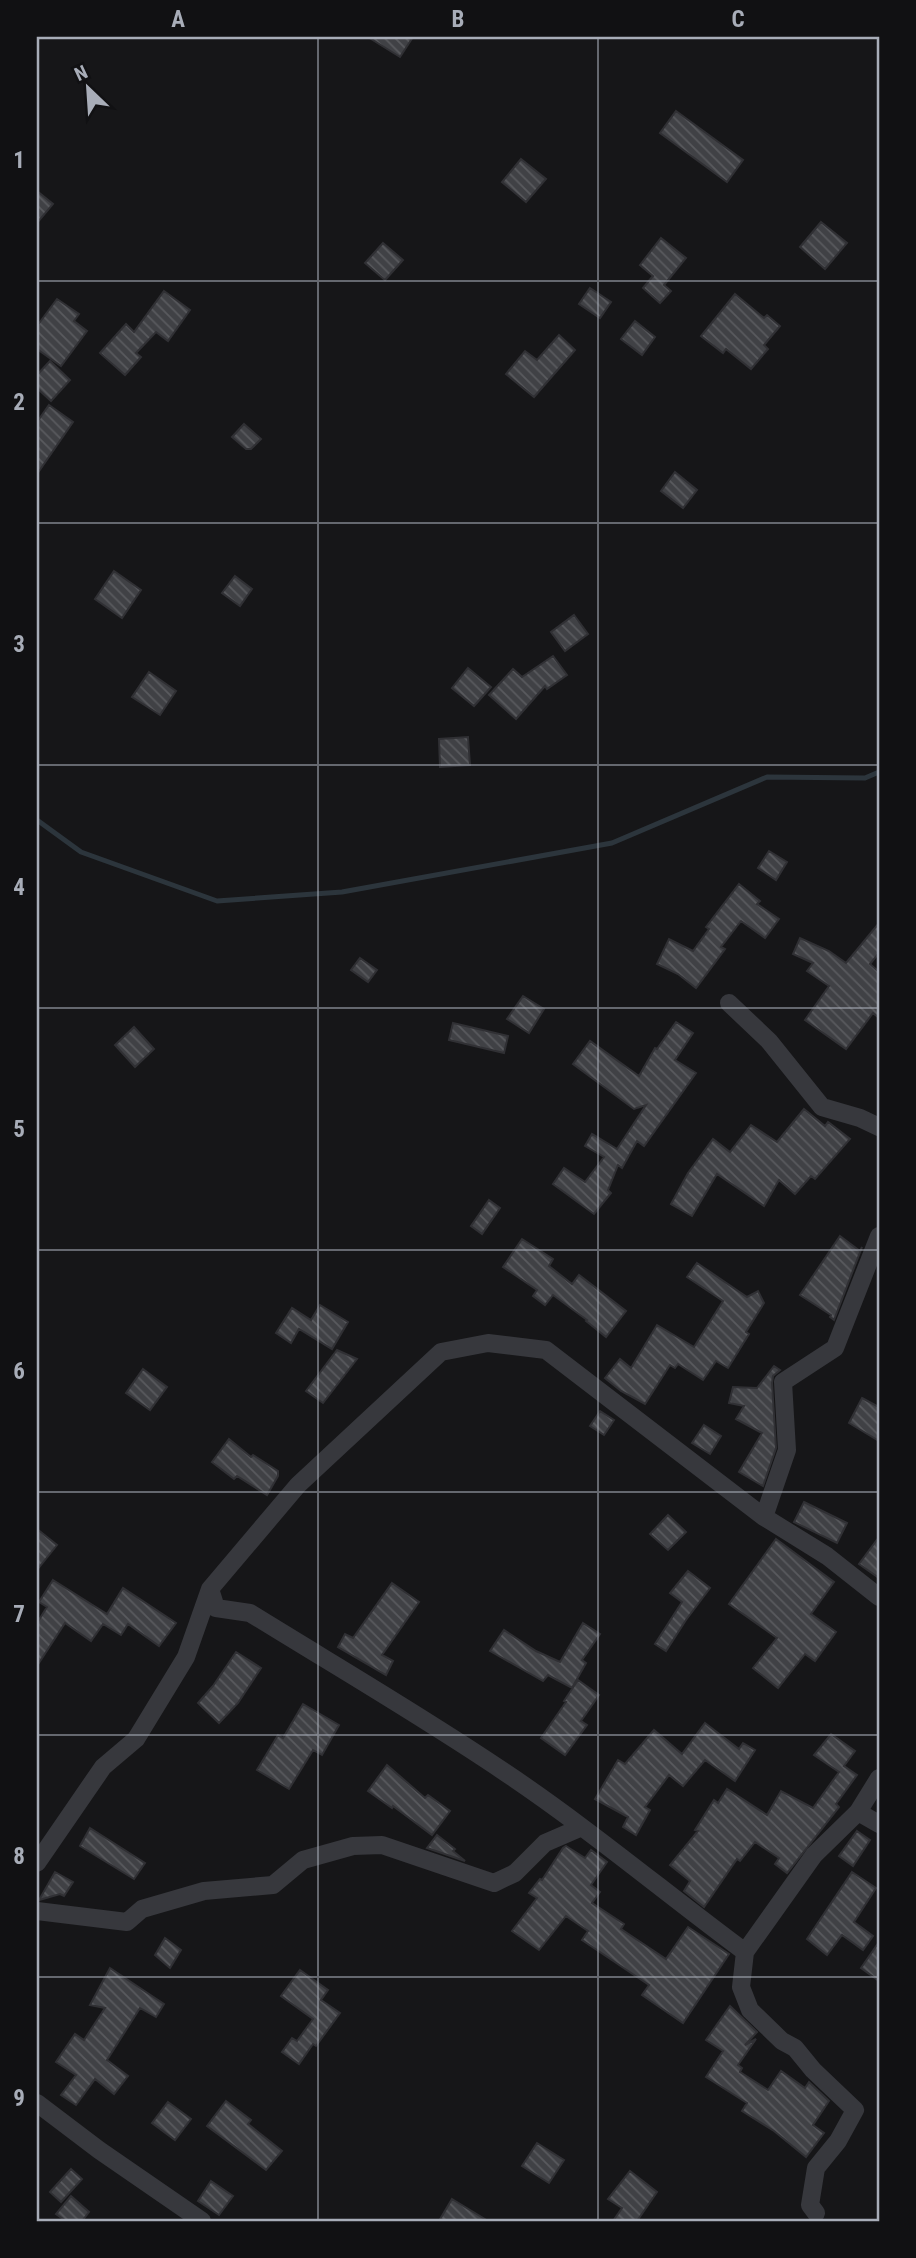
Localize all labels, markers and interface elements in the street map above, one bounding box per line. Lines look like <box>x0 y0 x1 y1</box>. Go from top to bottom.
text: A <box>171 6 185 33</box>
text: B <box>452 6 464 33</box>
text: C <box>731 6 745 33</box>
north arrow <box>52 52 122 122</box>
text: N <box>71 60 91 86</box>
text: 1 <box>13 147 25 174</box>
text: 2 <box>13 389 25 416</box>
text: 3 <box>13 631 25 658</box>
text: 4 <box>13 874 25 901</box>
text: 5 <box>13 1116 25 1143</box>
text: 6 <box>13 1358 25 1385</box>
text: 7 <box>13 1601 25 1628</box>
text: 8 <box>13 1843 25 1870</box>
text: 9 <box>13 2085 25 2112</box>

